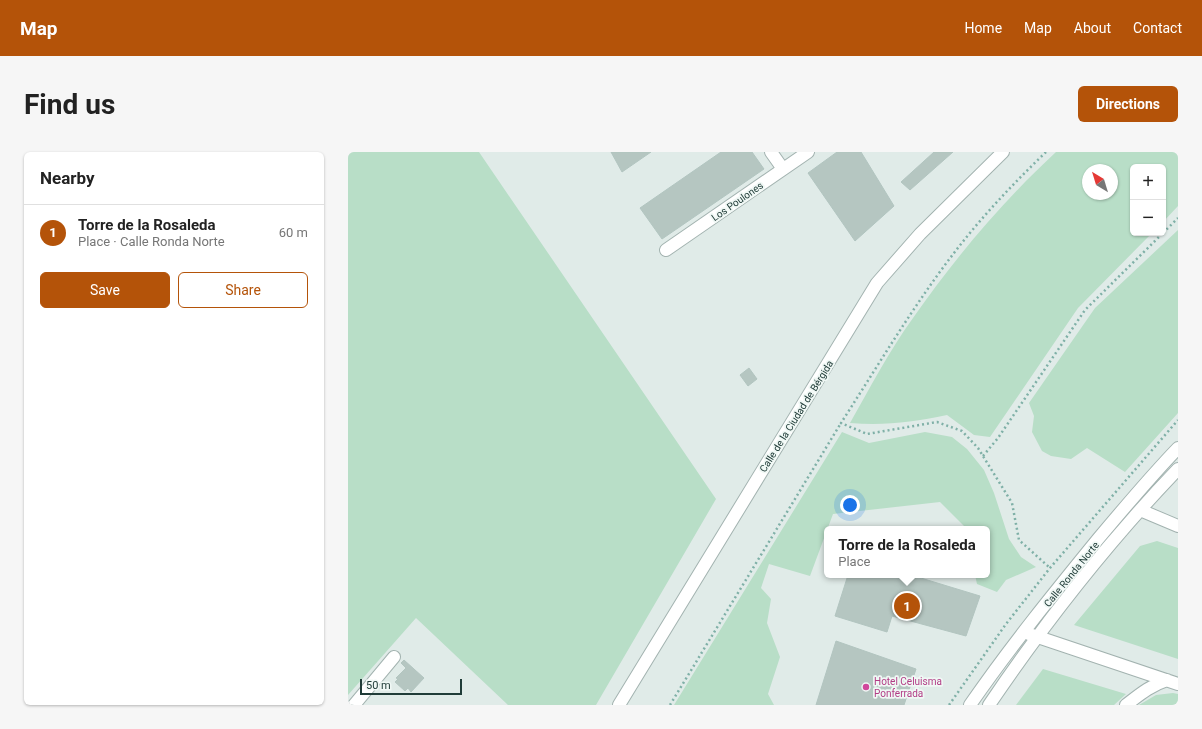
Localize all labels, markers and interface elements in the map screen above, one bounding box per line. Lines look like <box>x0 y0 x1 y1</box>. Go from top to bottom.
text: Map <box>20 17 58 40</box>
text: Home <box>964 20 1002 36</box>
text: Map <box>1024 20 1052 36</box>
text: About <box>1074 20 1111 36</box>
text: Contact <box>1133 20 1182 36</box>
button: Directions <box>1078 86 1178 122</box>
text: Find us <box>24 88 115 121</box>
north arrow <box>1082 164 1118 200</box>
map controls <box>1130 164 1166 236</box>
button: + <box>1130 164 1166 200</box>
text: Nearby <box>40 168 95 188</box>
street label: Los Poulones <box>709 180 765 223</box>
button: − <box>1130 200 1166 236</box>
text: Torre de la Rosaleda <box>78 216 216 234</box>
text: 1 <box>49 225 57 240</box>
text: 60 m <box>279 225 308 240</box>
text: Place · Calle Ronda Norte <box>78 234 225 249</box>
button: Save <box>40 272 170 308</box>
button: Share <box>178 272 308 308</box>
street label: Calle de la Ciudad de Bérgida <box>757 358 835 474</box>
your location <box>840 495 860 515</box>
popup <box>824 526 990 578</box>
text: Torre de la Rosaleda <box>838 536 976 554</box>
street label: Calle Ronda Norte <box>1042 540 1101 609</box>
text: Place <box>838 554 870 569</box>
pin: 1 <box>894 591 920 621</box>
place label: Hotel Celuisma Ponferrada <box>874 676 942 699</box>
scale bar <box>360 677 462 696</box>
text: 50 m <box>366 679 391 692</box>
marker: Hotel Celuisma Ponferrada <box>861 682 871 692</box>

